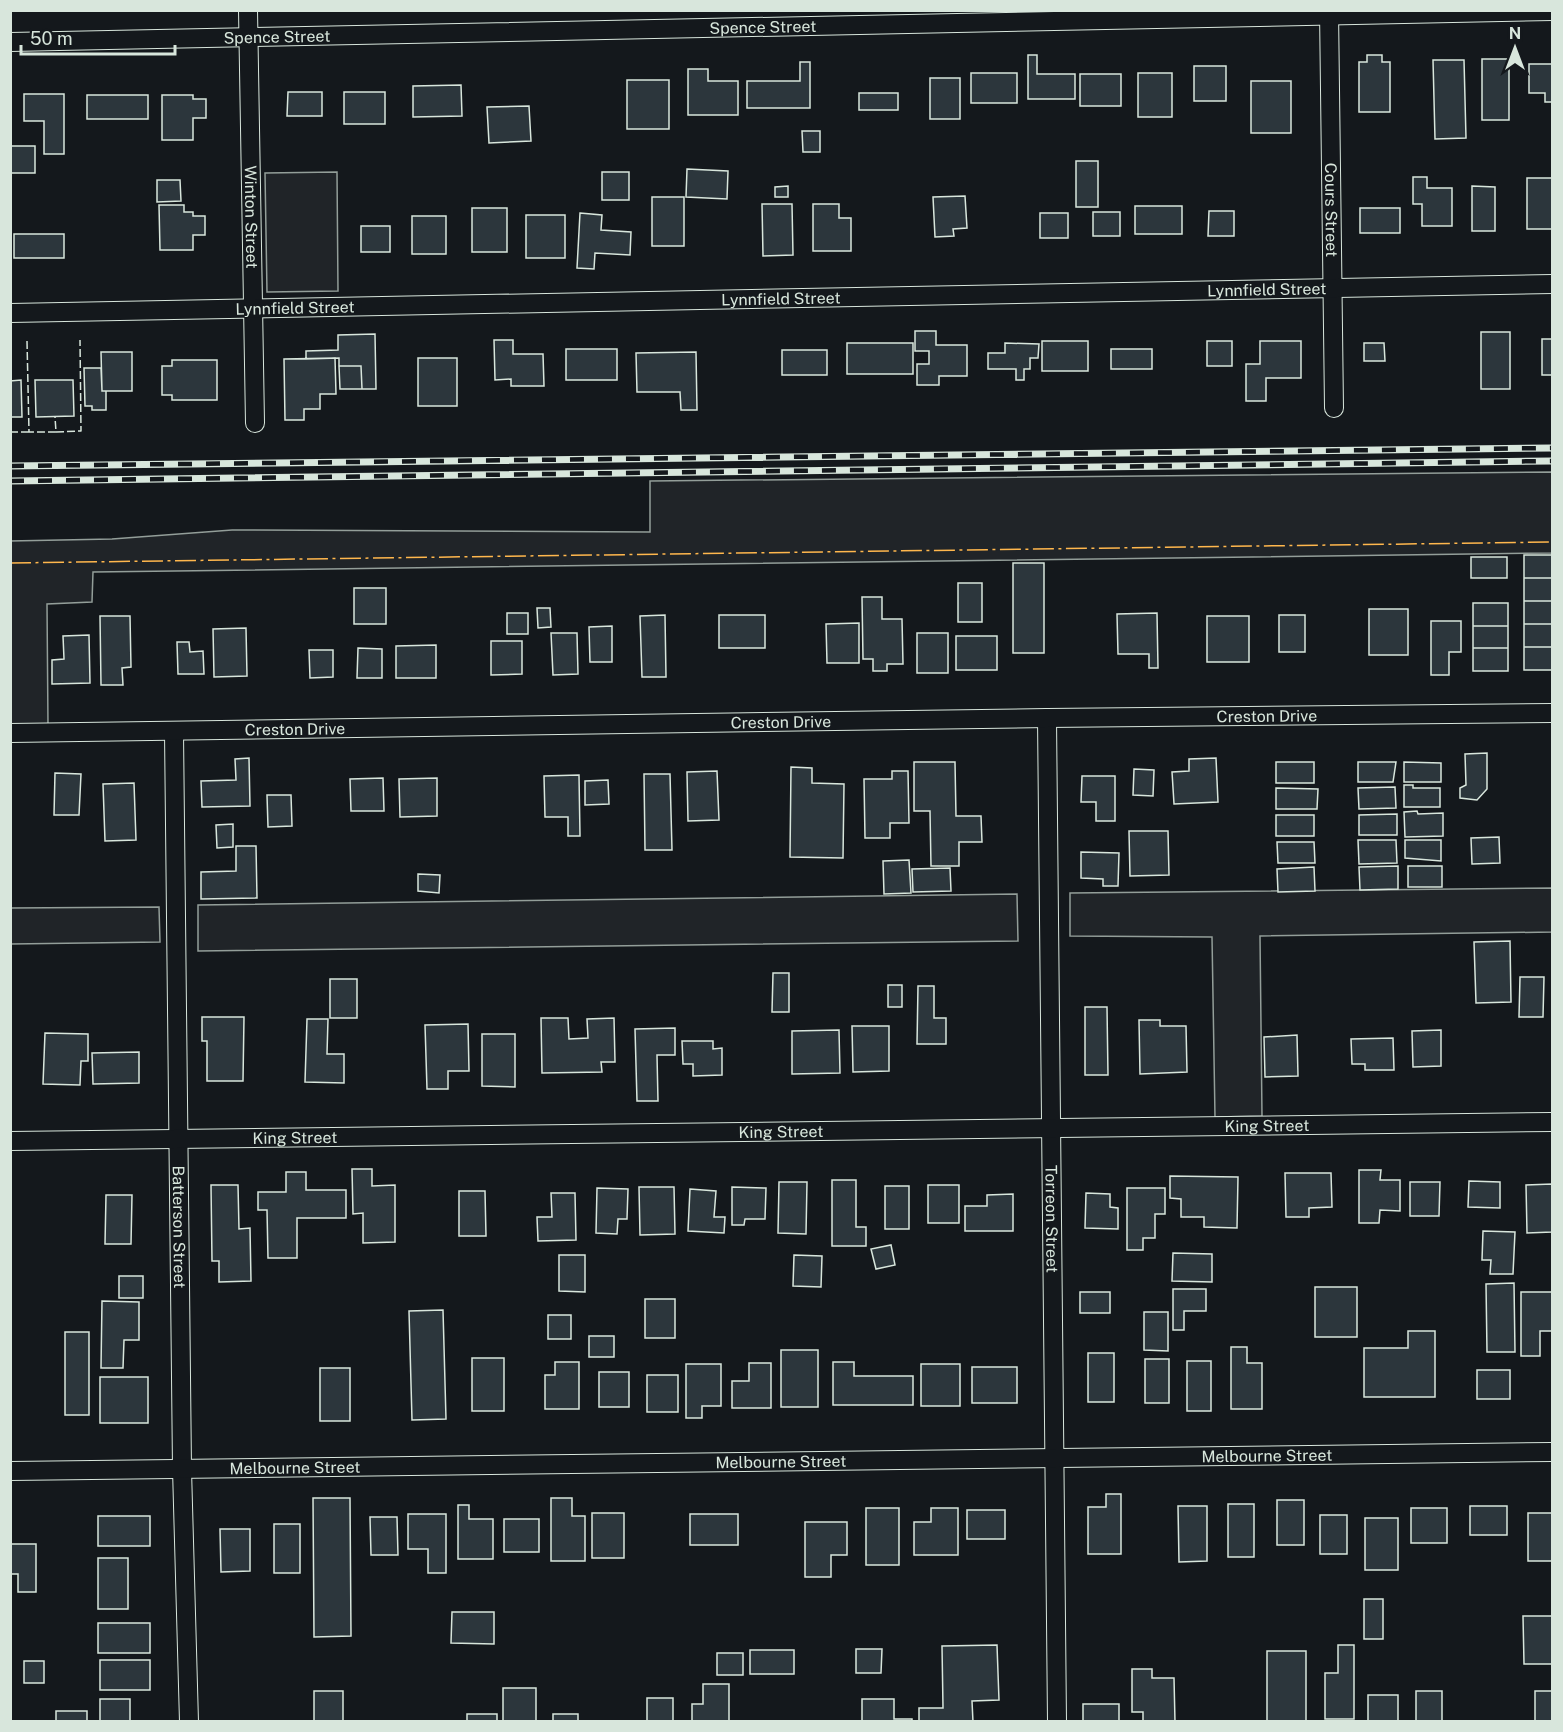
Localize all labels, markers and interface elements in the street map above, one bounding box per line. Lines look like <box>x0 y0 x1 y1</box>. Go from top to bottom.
street label: Spence Street <box>709 16 816 37</box>
scale bar <box>21 18 176 56</box>
north arrow <box>1485 18 1545 78</box>
text: N <box>1509 24 1521 43</box>
street label: Spence Street <box>223 26 331 47</box>
text: 50 m <box>30 28 73 49</box>
street label: Cours Street <box>1321 163 1342 257</box>
street label: Winton Street <box>241 165 262 269</box>
street label: Lynnfield Street <box>1207 279 1327 300</box>
street label: Lynnfield Street <box>721 288 841 309</box>
street label: Lynnfield Street <box>235 297 355 318</box>
street label: Creston Drive <box>1216 706 1317 726</box>
street label: Creston Drive <box>730 712 831 732</box>
street label: Creston Drive <box>245 719 345 739</box>
street label: King Street <box>1224 1115 1309 1136</box>
street label: King Street <box>738 1121 824 1142</box>
street label: King Street <box>252 1127 338 1148</box>
street label: Batterson Street <box>169 1165 190 1289</box>
street label: Torreon Street <box>1042 1165 1062 1273</box>
street label: Melbourne Street <box>1201 1445 1333 1466</box>
street label: Melbourne Street <box>715 1451 847 1472</box>
street label: Melbourne Street <box>229 1457 361 1478</box>

